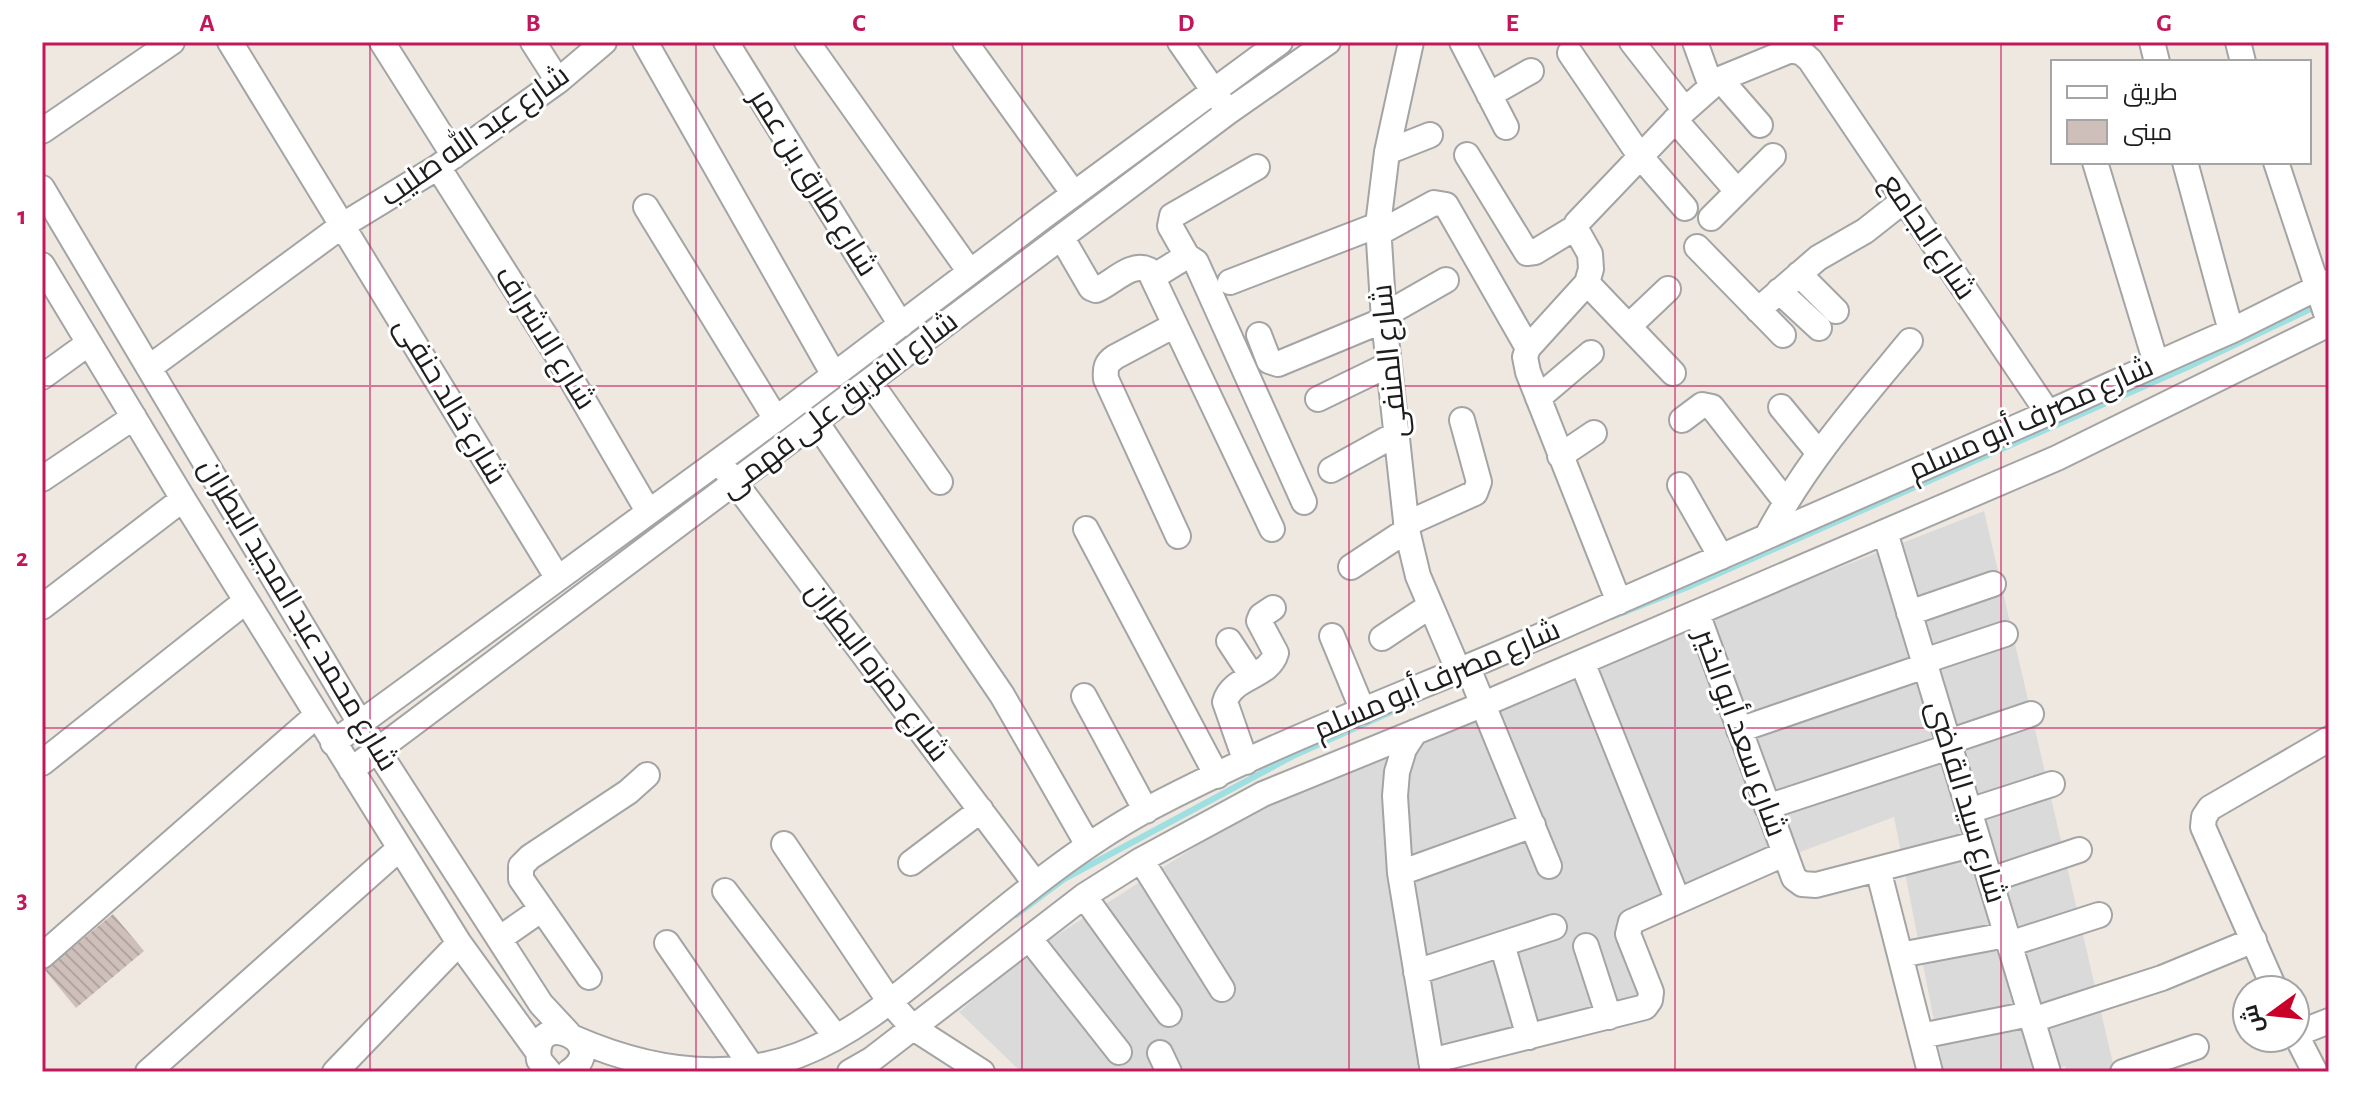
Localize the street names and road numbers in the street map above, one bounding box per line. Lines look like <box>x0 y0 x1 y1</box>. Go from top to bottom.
street label: شارع عبد الله صليب <box>372 55 577 215</box>
street label: شارع طارق بن عمر <box>739 83 882 284</box>
street label: شارع الجامع <box>1872 169 1981 308</box>
street label: شارع الاشراف <box>486 261 601 417</box>
street label: شارع المنفى <box>1367 282 1417 439</box>
street label: شارع الفريق على فهمى <box>715 306 966 507</box>
street label: شارع خالد حنفى <box>385 312 512 492</box>
street label: شارع مصرف أبو مسلم <box>1902 347 2159 490</box>
street label: شارع محمد عبد المجيد البطران <box>189 454 403 778</box>
street label: شارع حمزه البطران <box>797 577 954 770</box>
street label: شارع مصرف أبو مسلم <box>1308 610 1566 749</box>
street label: شارع سعد أبو الخير <box>1684 622 1796 842</box>
street label: شارع سيد القاضى <box>1917 697 2011 908</box>

